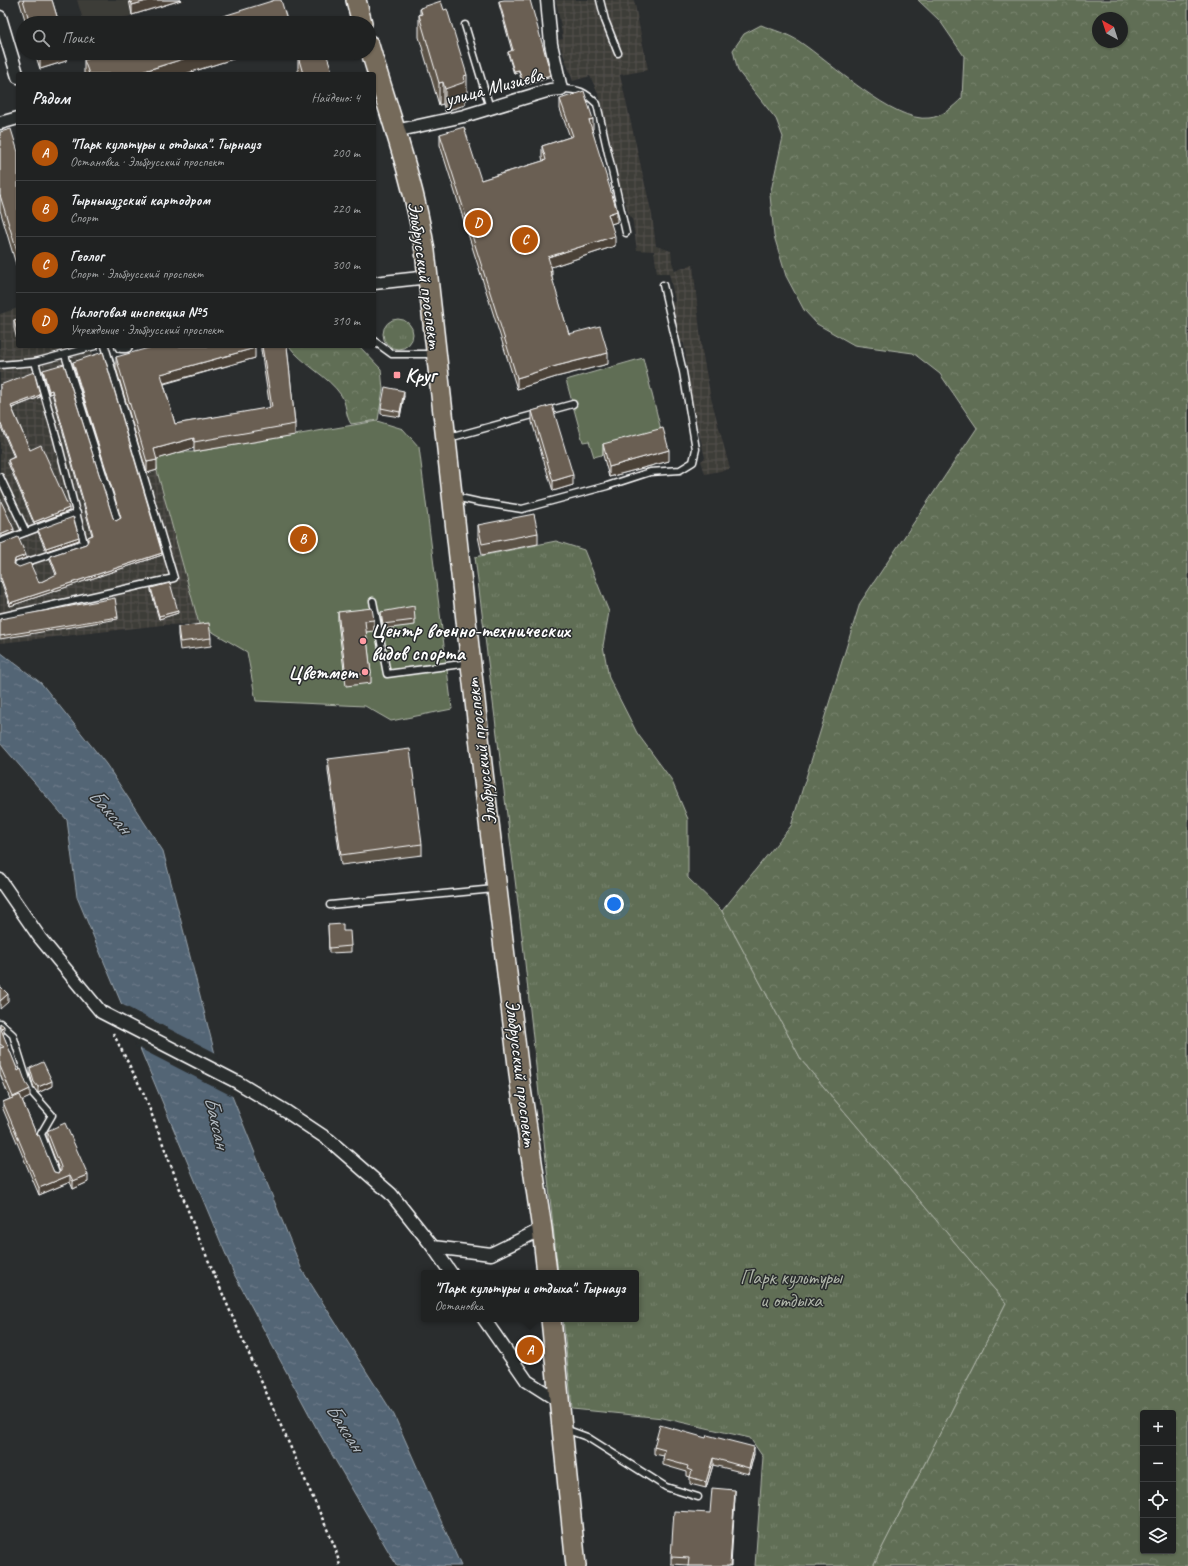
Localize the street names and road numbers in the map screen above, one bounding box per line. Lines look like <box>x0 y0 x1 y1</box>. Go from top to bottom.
street label: улица Мизиева <box>441 62 547 112</box>
street label: Эльбрусский проспект <box>402 200 448 351</box>
street label: Эльбрусский проспект <box>459 676 502 827</box>
street label: Эльбрусский проспект <box>500 998 543 1149</box>

